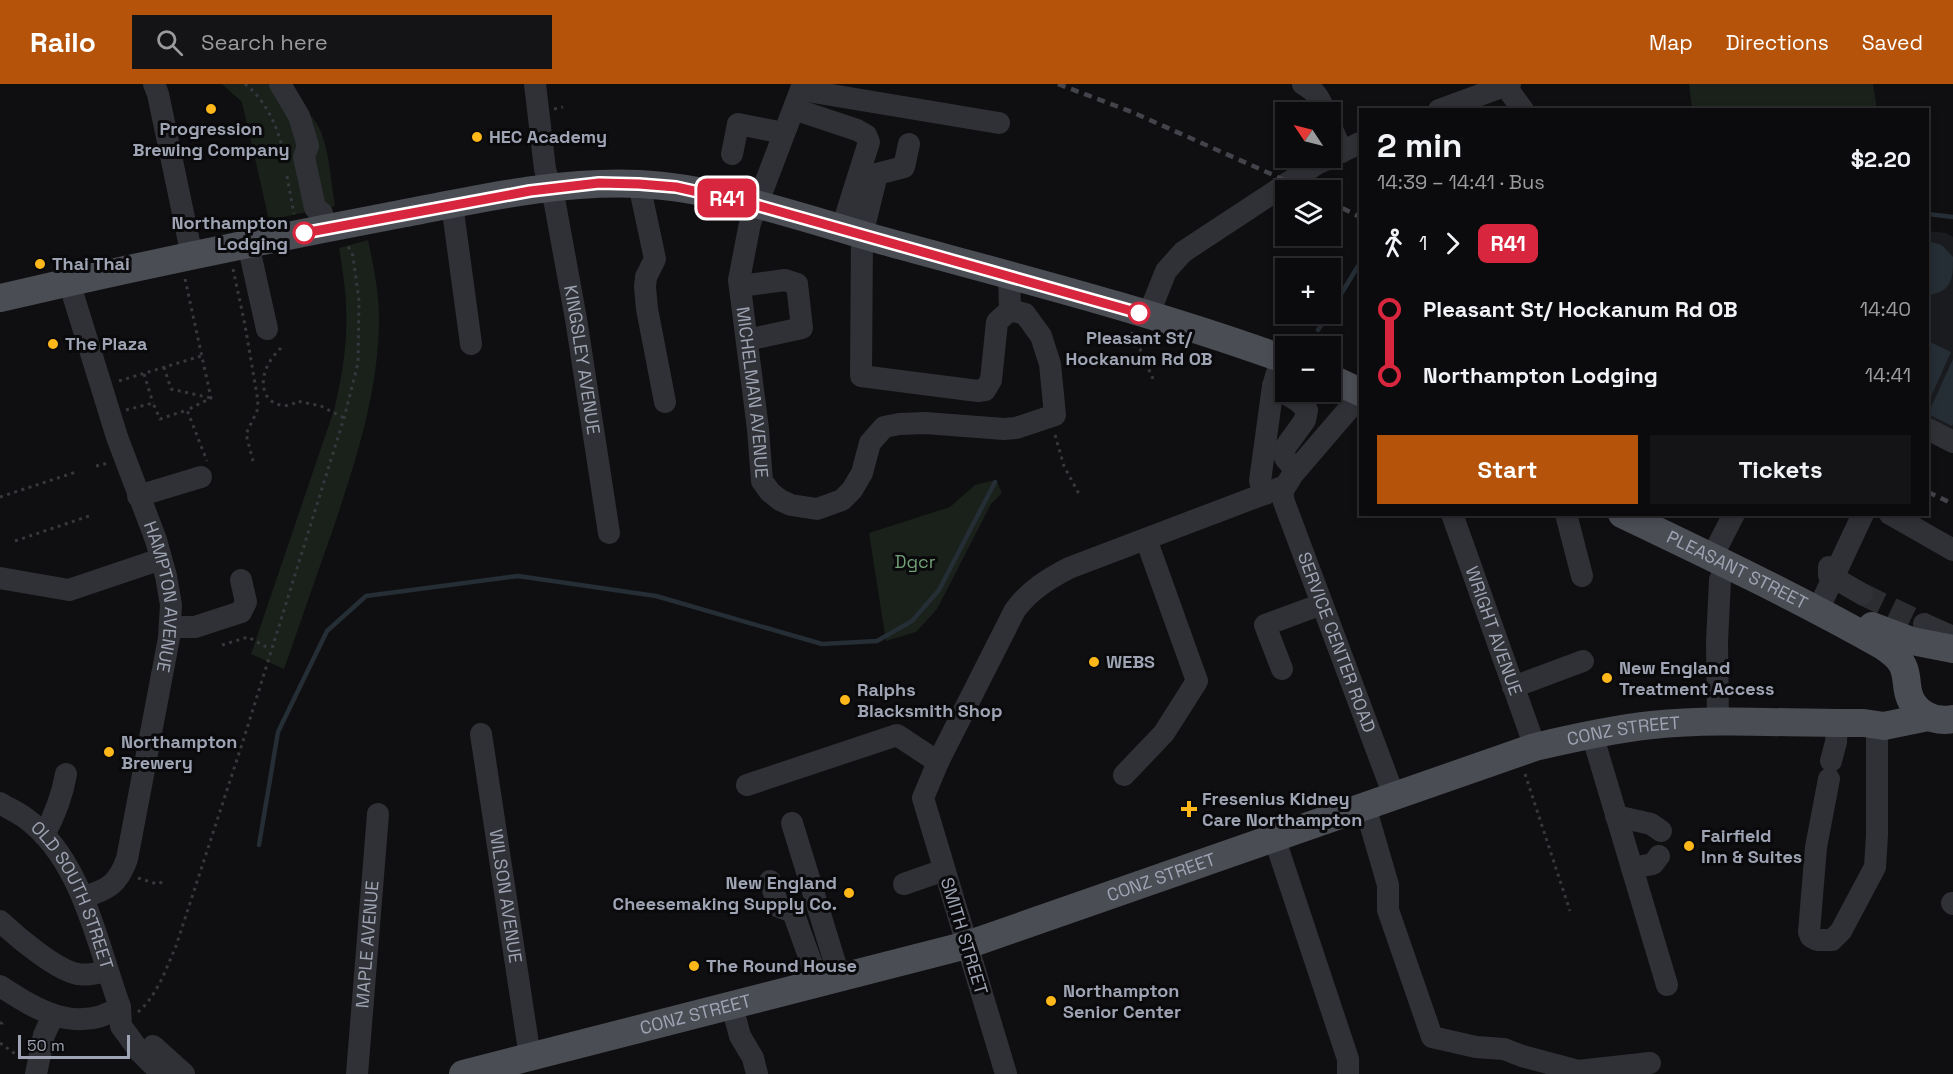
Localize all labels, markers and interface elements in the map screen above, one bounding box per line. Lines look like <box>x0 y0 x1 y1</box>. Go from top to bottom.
search box <box>132 15 552 69</box>
text: Railo <box>30 24 96 60</box>
icon: search <box>153 26 186 59</box>
text: Search here <box>201 28 328 56</box>
text: Map <box>1649 29 1693 56</box>
text: Directions <box>1726 29 1829 56</box>
text: Saved <box>1862 29 1923 56</box>
marker: Progression Brewing Company <box>204 102 218 116</box>
north arrow <box>1275 102 1341 168</box>
map controls <box>1275 102 1341 402</box>
place label: Progression Brewing Company <box>132 117 290 161</box>
place label: HEC Academy <box>489 125 607 148</box>
text: 2 min <box>1377 125 1462 167</box>
marker: HEC Academy <box>470 130 484 144</box>
text: $2.20 <box>1851 145 1911 173</box>
text: 14:39 – 14:41 · Bus <box>1377 169 1545 195</box>
line badge: R41 <box>692 178 762 218</box>
button: layers <box>1275 180 1341 246</box>
text: R41 <box>709 185 745 212</box>
place label: Northampton Lodging <box>172 211 288 255</box>
marker: Northampton Lodging <box>293 222 315 244</box>
icon: walk <box>1377 227 1410 260</box>
icon: forward <box>1436 227 1469 260</box>
text: 1 <box>1419 230 1427 256</box>
text: R41 <box>1490 230 1526 257</box>
place label: Thai Thai <box>52 252 130 275</box>
marker: Thai Thai <box>33 257 47 271</box>
button: + <box>1275 258 1341 324</box>
street label: KINGSLEY AVENUE <box>559 283 606 436</box>
text: Pleasant St/ Hockanum Rd OB <box>1423 295 1738 323</box>
text: 14:40 <box>1860 296 1911 322</box>
marker: Pleasant St/ Hockanum Rd OB <box>1128 302 1150 324</box>
street label: MICHELMAN AVENUE <box>732 305 774 479</box>
place label: Pleasant St/ Hockanum Rd OB <box>1066 326 1212 370</box>
place label: The Plaza <box>65 332 148 355</box>
button: − <box>1275 336 1341 402</box>
marker: The Plaza <box>46 337 60 351</box>
text: Northampton Lodging <box>1423 361 1658 389</box>
text: 14:41 <box>1865 362 1911 388</box>
button: Start <box>1377 435 1638 504</box>
button: Tickets <box>1650 435 1911 504</box>
street label: HAMPTON AVENUE <box>139 518 183 674</box>
street label: PLEASANT STREET <box>1663 525 1812 614</box>
street label: SERVICE CENTER ROAD <box>1293 549 1381 736</box>
park label: Dgcr <box>894 550 936 573</box>
street label: WRIGHT AVENUE <box>1461 563 1528 698</box>
place label: WEBS <box>1106 650 1155 673</box>
marker: WEBS <box>1087 655 1101 669</box>
place label: New England Treatment Access <box>1619 656 1774 700</box>
marker: New England Treatment Access <box>1600 671 1614 685</box>
place label: Ralphs Blacksmith Shop <box>857 678 1002 722</box>
marker: Ralphs Blacksmith Shop <box>838 693 852 707</box>
street label: CONZ STREET <box>1565 711 1681 750</box>
place label: Northampton Brewery <box>121 730 237 774</box>
marker: Northampton Brewery <box>102 745 116 759</box>
place label: Fresenius Kidney Care Northampton <box>1202 787 1362 831</box>
marker: Fresenius Kidney Care Northampton <box>1180 800 1198 818</box>
street label: OLD SOUTH STREET <box>26 816 119 972</box>
place label: Fairfield Inn & Suites <box>1701 824 1802 868</box>
street label: WILSON AVENUE <box>485 828 528 965</box>
marker: Fairfield Inn & Suites <box>1682 839 1696 853</box>
street label: CONZ STREET <box>1104 847 1219 906</box>
place label: New England Cheesemaking Supply Co. <box>613 871 837 915</box>
street label: SMITH STREET <box>936 874 993 998</box>
street label: MAPLE AVENUE <box>350 880 384 1009</box>
marker: New England Cheesemaking Supply Co. <box>842 886 856 900</box>
place label: The Round House <box>706 954 857 977</box>
marker: The Round House <box>687 959 701 973</box>
place label: Northampton Senior Center <box>1063 979 1181 1023</box>
street label: CONZ STREET <box>637 989 754 1039</box>
marker: Northampton Senior Center <box>1044 994 1058 1008</box>
scale bar <box>18 1032 130 1060</box>
text: 50 m <box>27 1035 65 1056</box>

